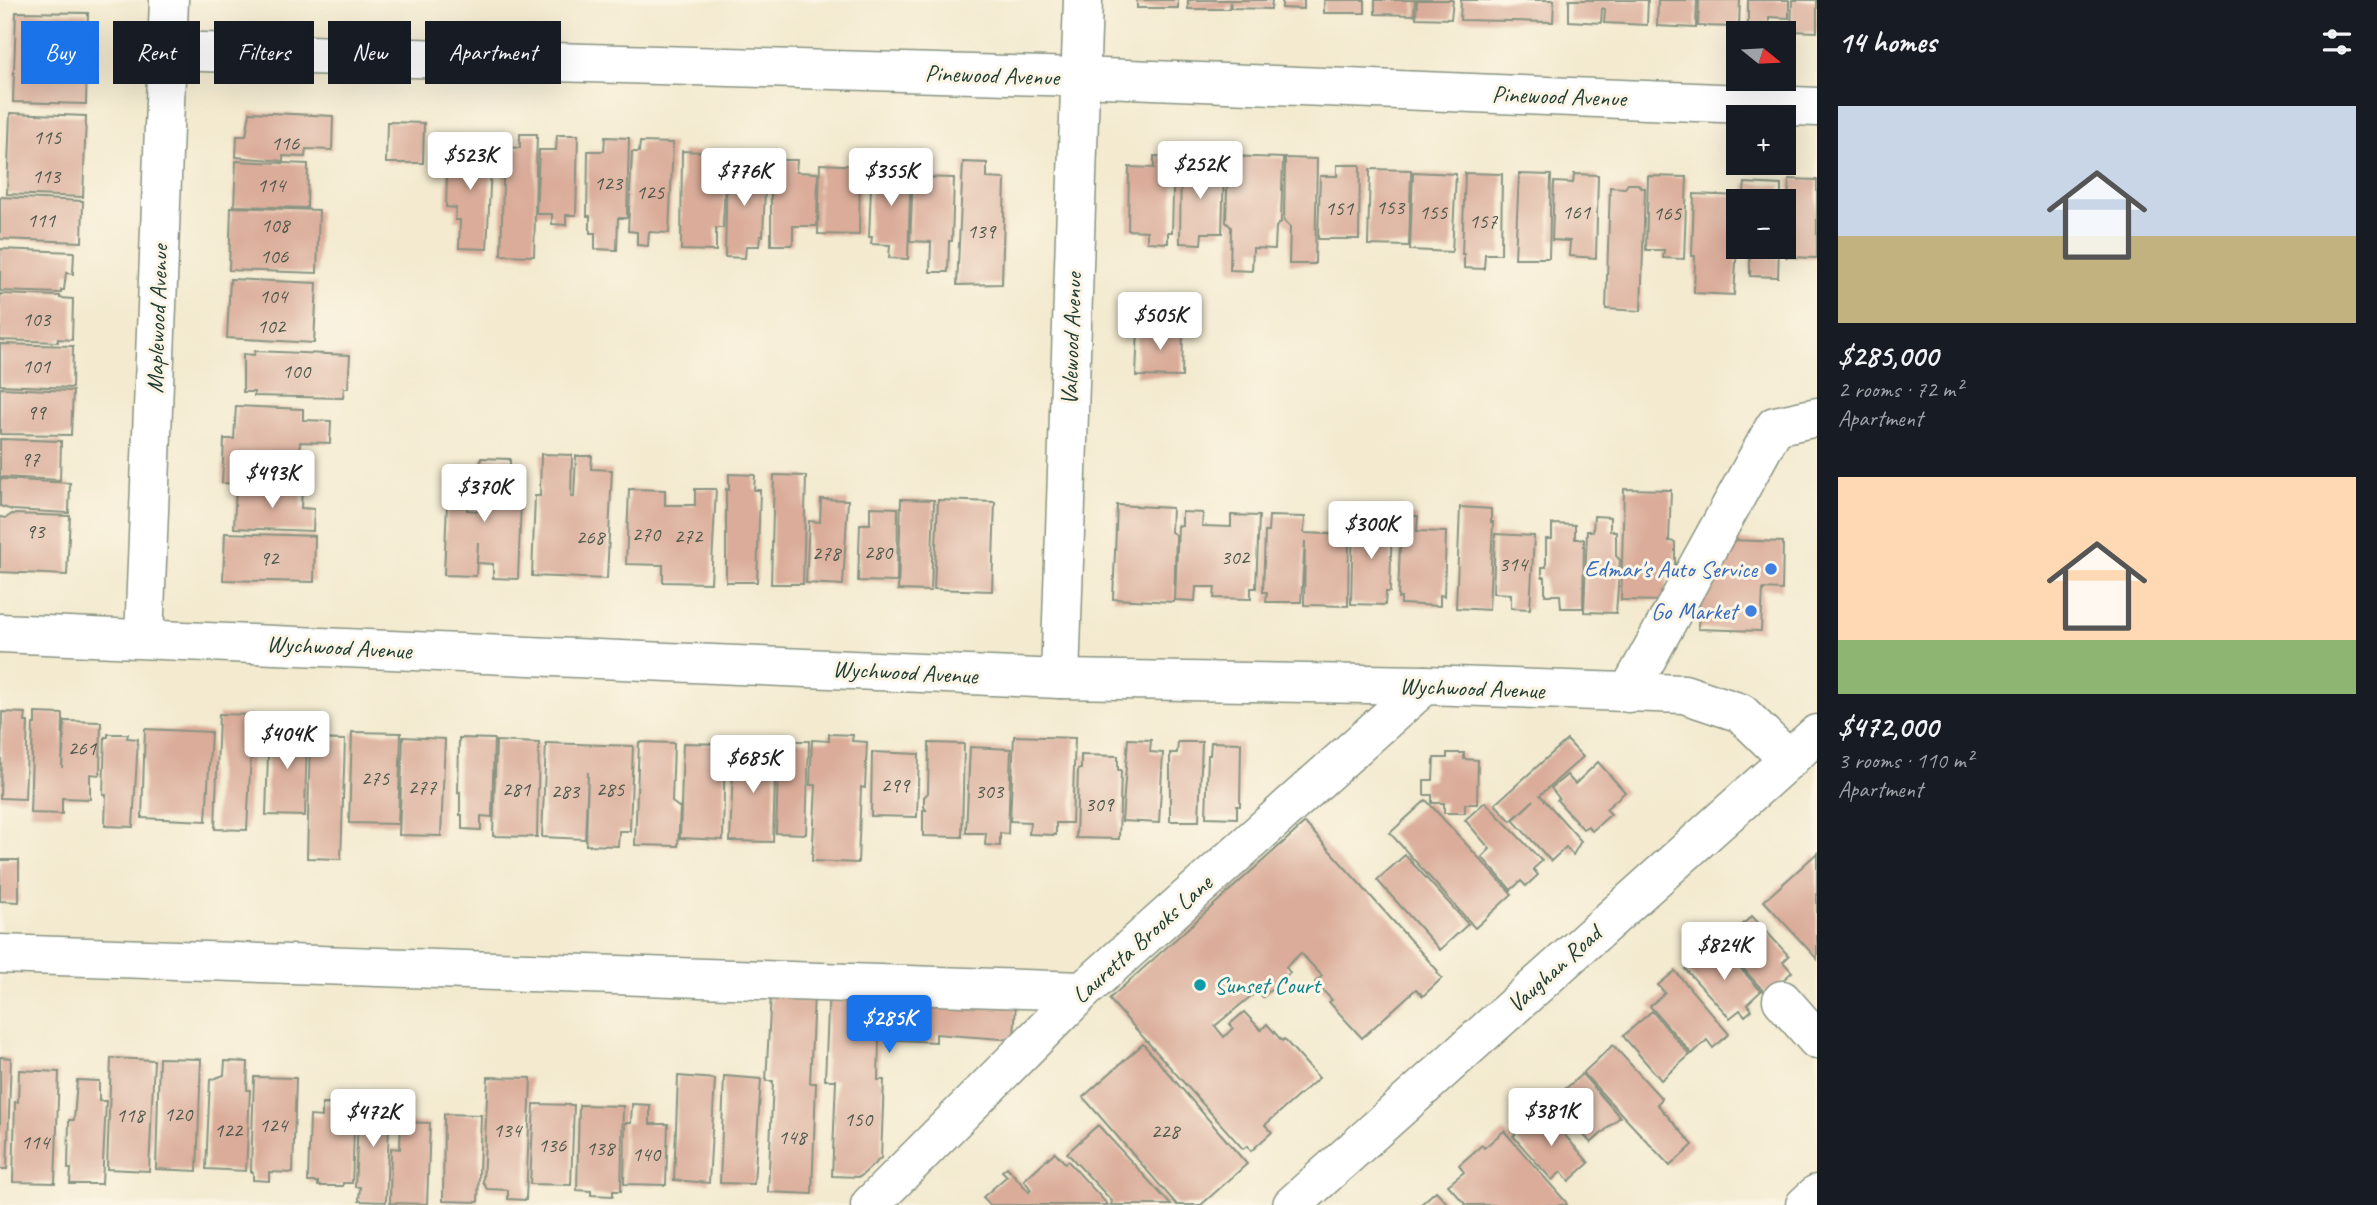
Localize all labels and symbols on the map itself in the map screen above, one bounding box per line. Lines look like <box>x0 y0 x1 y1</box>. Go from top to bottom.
north arrow <box>1726 21 1796 91</box>
street label: Pinewood Avenue <box>924 58 1062 92</box>
street label: Pinewood Avenue <box>1491 79 1629 113</box>
house number: 115 <box>33 124 63 150</box>
house number: 116 <box>271 130 300 156</box>
pin: $523K <box>421 132 519 192</box>
pin: $252K <box>1151 142 1249 201</box>
pin: $776K <box>695 148 793 208</box>
pin: $355K <box>842 148 940 208</box>
house number: 113 <box>32 163 62 189</box>
house number: 123 <box>594 170 624 196</box>
house number: 114 <box>257 172 288 198</box>
house number: 125 <box>636 179 666 205</box>
house number: 153 <box>1376 194 1406 220</box>
house number: 151 <box>1325 195 1355 221</box>
house number: 155 <box>1419 199 1449 225</box>
house number: 161 <box>1562 199 1592 225</box>
house number: 165 <box>1653 200 1683 226</box>
house number: 111 <box>27 207 57 233</box>
house number: 157 <box>1469 208 1499 234</box>
house number: 108 <box>261 212 292 238</box>
house number: 139 <box>967 218 997 244</box>
street label: Maplewood Avenue <box>139 242 175 394</box>
house number: 106 <box>260 243 289 269</box>
street label: Valewood Avenue <box>1054 270 1088 406</box>
house number: 104 <box>259 283 290 309</box>
pin: $505K <box>1111 292 1209 352</box>
house number: 103 <box>22 306 52 332</box>
house number: 102 <box>257 313 287 339</box>
house number: 101 <box>22 353 52 379</box>
house number: 100 <box>282 358 312 384</box>
house number: 99 <box>27 399 47 425</box>
house number: 97 <box>21 446 41 472</box>
pin: $493K <box>223 450 321 510</box>
pin: $370K <box>435 464 533 524</box>
pin: $300K <box>1322 502 1420 561</box>
house number: 93 <box>26 518 46 544</box>
house number: 270 <box>632 521 662 547</box>
house number: 272 <box>674 523 704 549</box>
house number: 268 <box>576 524 607 550</box>
house number: 280 <box>864 539 894 565</box>
house number: 278 <box>812 540 843 566</box>
house number: 302 <box>1221 544 1251 570</box>
house number: 92 <box>260 545 280 571</box>
house number: 314 <box>1499 551 1530 577</box>
place label: Edmar's Auto Service <box>1584 554 1759 584</box>
marker: Edmar's Auto Service <box>1763 561 1779 577</box>
place label: Go Market <box>1651 596 1740 626</box>
marker: Go Market <box>1743 603 1759 619</box>
street label: Wychwood Avenue <box>266 628 414 666</box>
street label: Wychwood Avenue <box>832 653 980 691</box>
street label: Wychwood Avenue <box>1399 670 1547 706</box>
pin: $404K <box>238 712 336 771</box>
house number: 261 <box>68 735 98 761</box>
pin: $685K <box>704 736 802 795</box>
house number: 275 <box>361 765 391 791</box>
house number: 299 <box>881 772 911 798</box>
house number: 277 <box>408 774 438 800</box>
house number: 281 <box>502 776 532 802</box>
house number: 285 <box>596 776 626 802</box>
house number: 283 <box>551 778 581 804</box>
house number: 303 <box>975 778 1005 804</box>
house number: 309 <box>1085 791 1115 817</box>
street label: Lauretta Brooks Lane <box>1066 867 1220 1010</box>
street label: Vaughan Road <box>1501 917 1610 1019</box>
pin: $824K <box>1675 922 1773 982</box>
place label: Sunset Court <box>1214 970 1322 1000</box>
marker: Sunset Court <box>1192 977 1208 993</box>
pin: $285K <box>840 996 938 1055</box>
pin: $381K <box>1502 1088 1600 1148</box>
pin: $472K <box>324 1090 422 1149</box>
house number: 120 <box>164 1101 194 1127</box>
house number: 118 <box>116 1102 147 1128</box>
house number: 150 <box>844 1106 874 1132</box>
house number: 124 <box>259 1112 290 1138</box>
house number: 122 <box>214 1117 244 1143</box>
house number: 134 <box>493 1117 524 1143</box>
house number: 228 <box>1151 1118 1182 1144</box>
house number: 148 <box>778 1124 809 1150</box>
house number: 114 <box>21 1129 52 1155</box>
house number: 136 <box>538 1132 567 1158</box>
house number: 138 <box>586 1135 617 1161</box>
house number: 140 <box>632 1141 662 1167</box>

